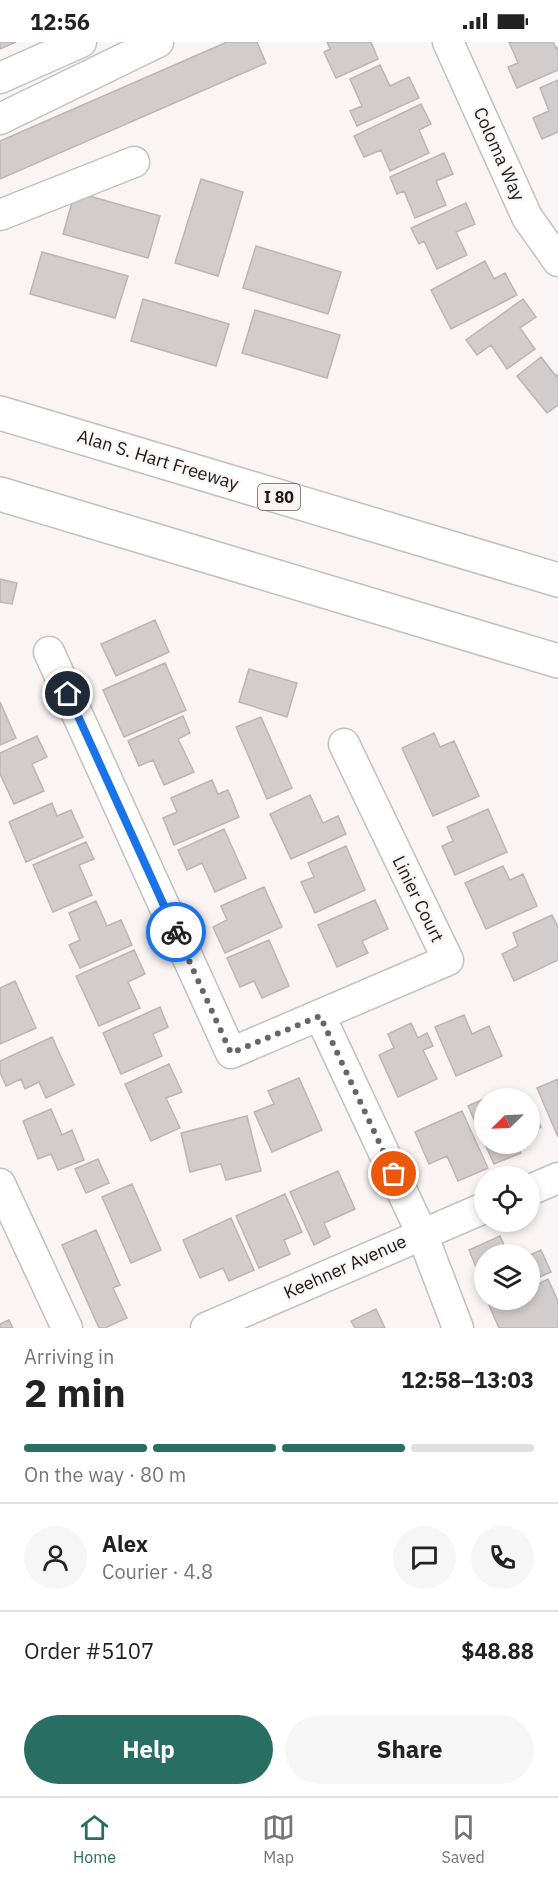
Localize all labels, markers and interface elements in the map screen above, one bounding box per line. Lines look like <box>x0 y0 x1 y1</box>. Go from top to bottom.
text: 12:56 <box>30 7 90 36</box>
street label: Coloma Way <box>469 103 530 204</box>
street label: Alan S. Hart Freeway <box>75 424 242 495</box>
road number: I 80 <box>258 484 300 510</box>
pin <box>42 668 93 719</box>
icon: home <box>51 677 84 710</box>
street label: Linier Court <box>388 852 449 946</box>
courier <box>146 902 206 962</box>
icon: bike <box>160 916 193 949</box>
north arrow <box>474 1088 540 1154</box>
map controls <box>474 1088 540 1310</box>
pin <box>368 1148 419 1199</box>
icon: bag <box>377 1157 410 1190</box>
button: locate <box>474 1166 540 1232</box>
street label: Keehner Avenue <box>280 1229 410 1304</box>
button: layers <box>474 1244 540 1310</box>
text: Arriving in <box>24 1343 114 1370</box>
text: 12:58–13:03 <box>401 1365 534 1394</box>
text: 2 min <box>24 1367 126 1418</box>
text: On the way · 80 m <box>24 1461 186 1488</box>
button: person <box>24 1526 87 1589</box>
button: chat <box>393 1526 456 1589</box>
button: phone <box>471 1526 534 1589</box>
text: Alex <box>102 1529 148 1558</box>
text: Courier · 4.8 <box>102 1558 213 1585</box>
text: Order #5107 <box>24 1636 154 1665</box>
text: $48.88 <box>461 1636 534 1665</box>
button: Help <box>24 1715 273 1784</box>
button: Share <box>285 1715 534 1784</box>
tab: Home <box>73 1811 116 1867</box>
tab: Map <box>262 1811 295 1867</box>
tab: Saved <box>441 1811 485 1867</box>

